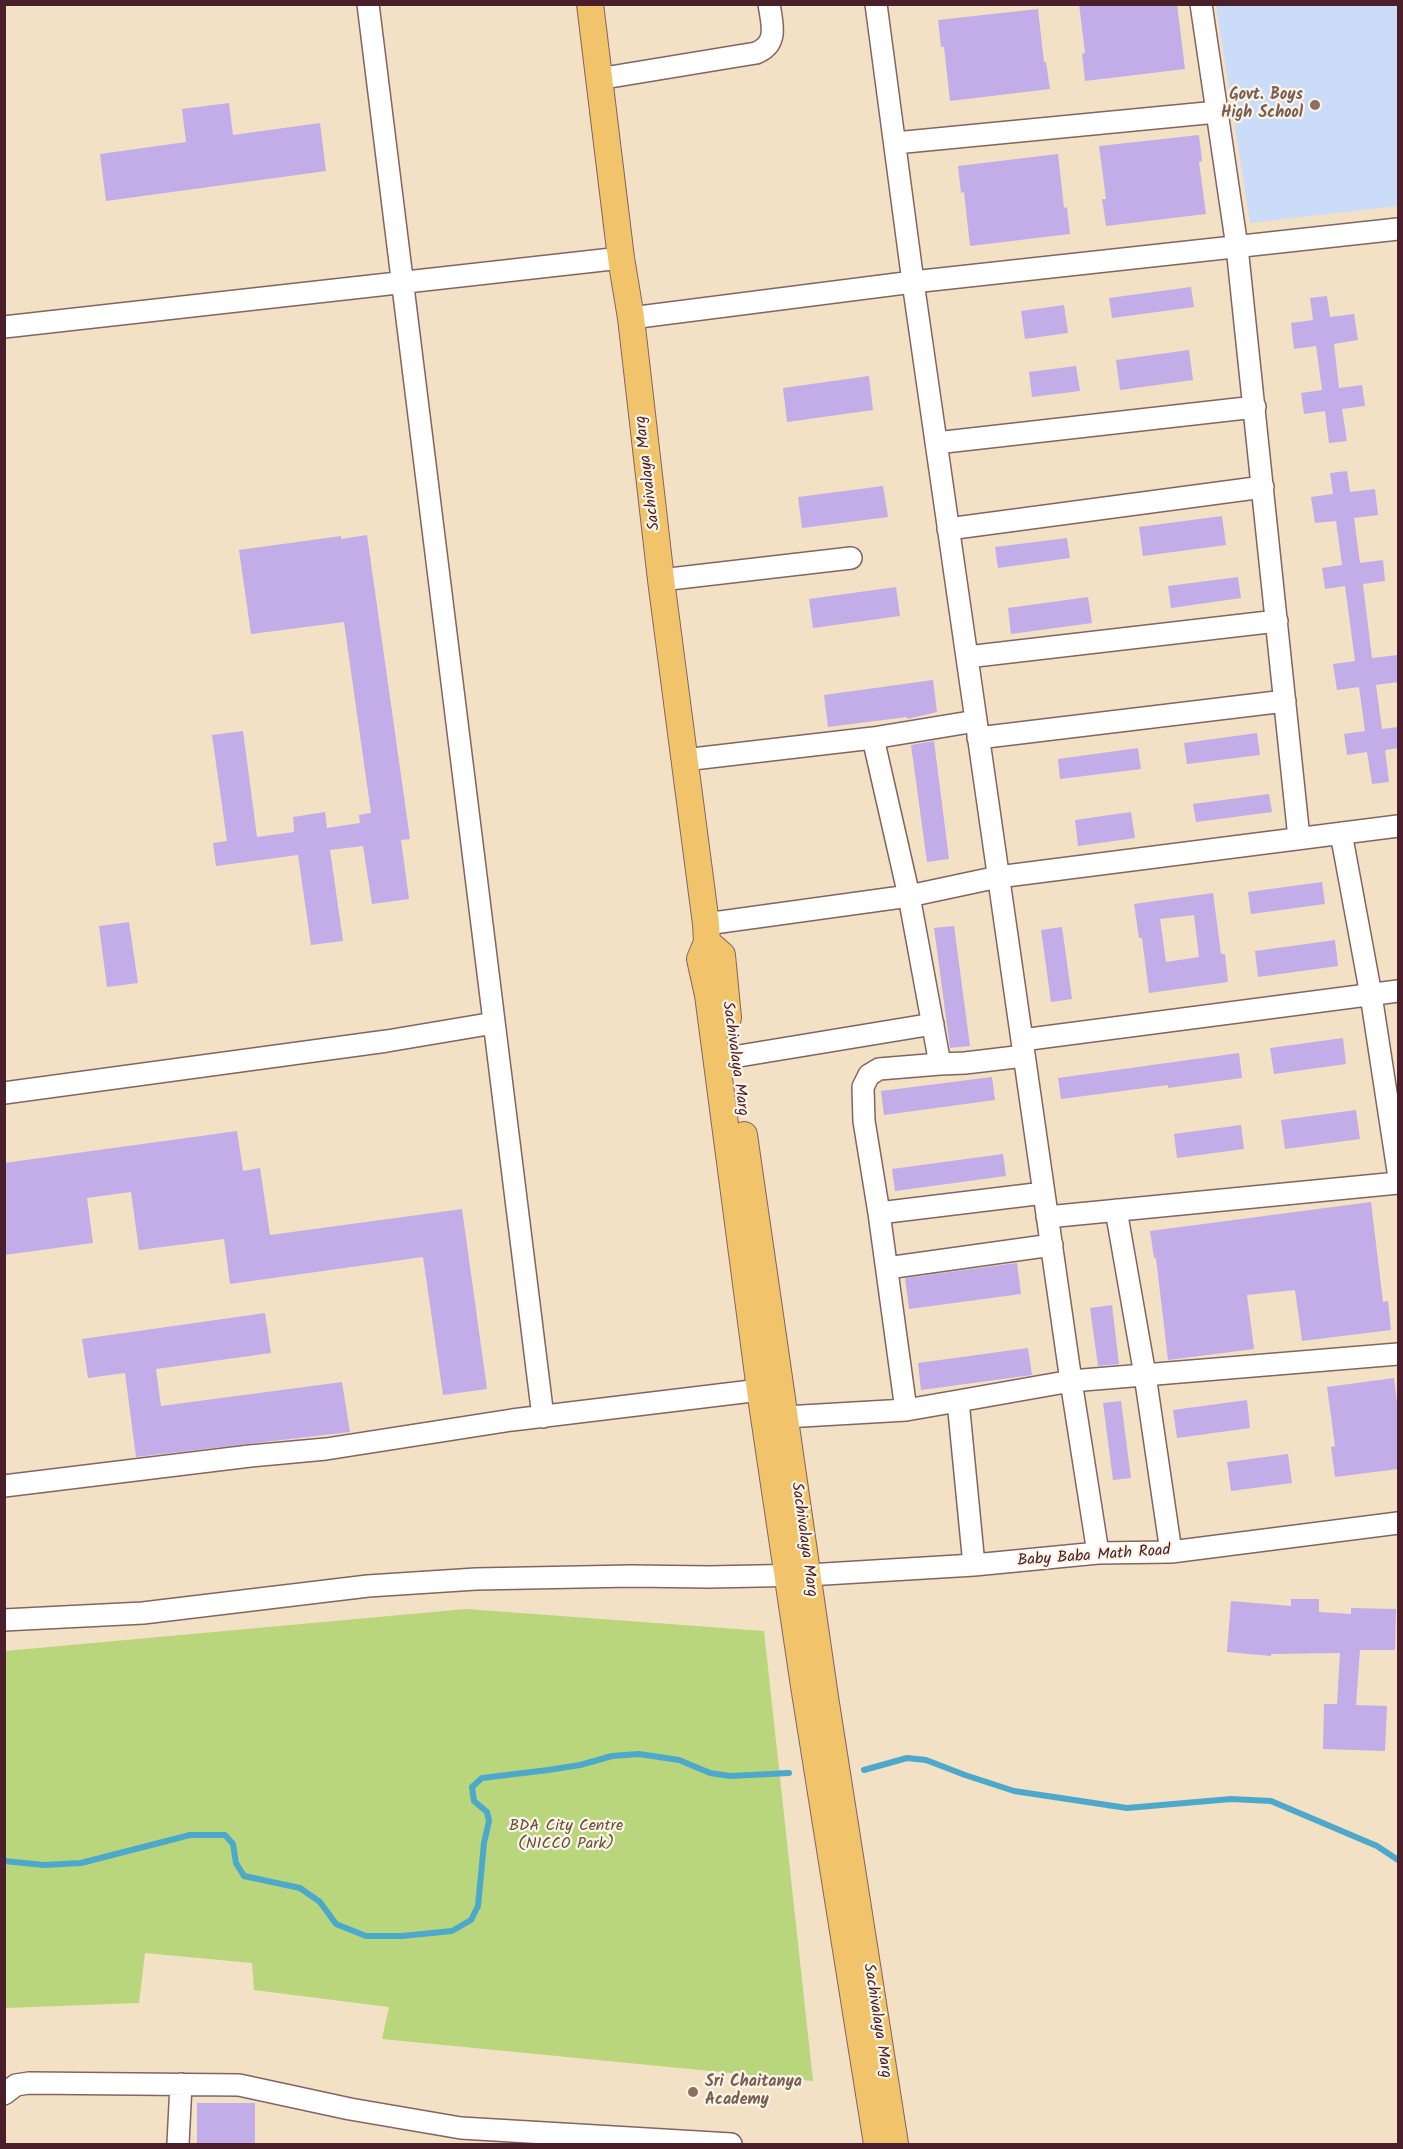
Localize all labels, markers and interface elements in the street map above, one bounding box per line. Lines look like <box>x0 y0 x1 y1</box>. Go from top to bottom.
place label: Govt. Boys High School <box>1221 86 1303 124</box>
marker: Govt. Boys High School <box>1308 98 1322 112</box>
street label: Sachivalaya Marg <box>632 414 666 532</box>
street label: Sachivalaya Marg <box>716 1000 752 1118</box>
street label: Sachivalaya Marg <box>785 1481 821 1599</box>
street label: Baby Baba Math Road <box>1017 1542 1171 1572</box>
park label: BDA City Centre (NICCO Park) <box>509 1817 623 1855</box>
street label: Sachivalaya Marg <box>857 1962 895 2080</box>
place label: Sri Chaitanya Academy <box>705 2073 802 2111</box>
marker: Sri Chaitanya Academy <box>686 2085 700 2099</box>

